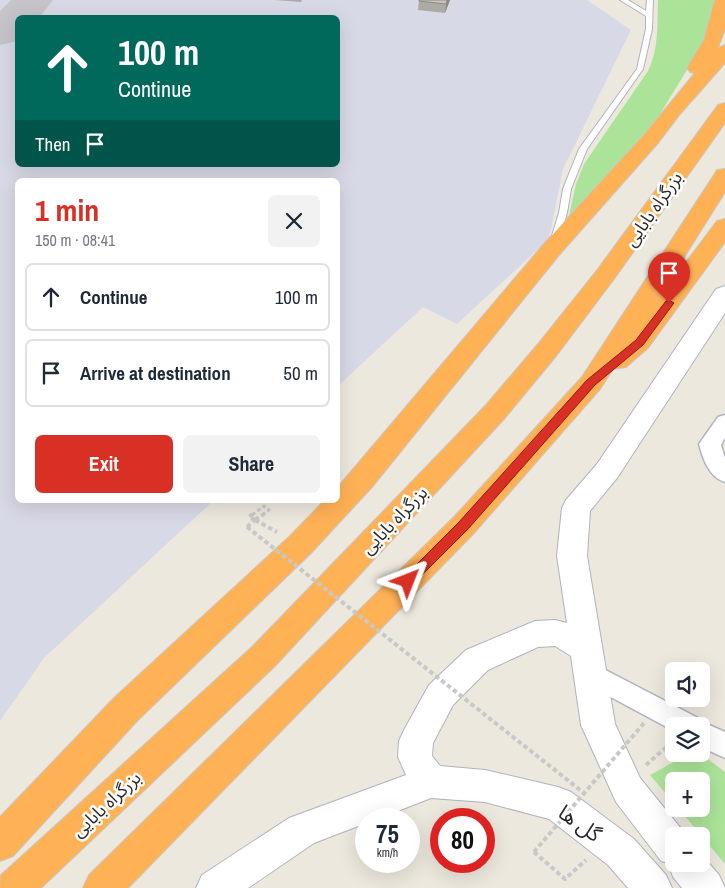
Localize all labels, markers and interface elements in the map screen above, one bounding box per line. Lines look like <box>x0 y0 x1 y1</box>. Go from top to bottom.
text: 100 m <box>118 29 199 76</box>
icon: ahead <box>35 35 100 100</box>
text: Continue <box>118 74 191 104</box>
icon: arrive <box>81 130 109 158</box>
text: Then <box>35 131 71 157</box>
street label: بزرگراه بابایی <box>618 166 688 252</box>
text: 1 min <box>35 190 99 230</box>
button: close <box>268 195 320 247</box>
text: 150 m · 08:41 <box>35 229 115 251</box>
pin <box>648 252 690 303</box>
icon: arrive <box>655 259 683 287</box>
icon: ahead <box>37 283 65 311</box>
text: Continue <box>80 284 148 310</box>
text: 100 m <box>275 284 318 310</box>
icon: arrive <box>37 359 65 387</box>
text: Arrive at destination <box>80 360 231 386</box>
text: 50 m <box>283 360 318 386</box>
button: Exit <box>35 435 173 493</box>
button: Share <box>183 435 320 493</box>
street label: بزرگراه بابایی <box>355 480 433 560</box>
position arrow <box>381 554 433 606</box>
map controls <box>665 662 710 872</box>
button: sound <box>665 662 710 707</box>
button: layers <box>665 717 710 762</box>
street label: بزرگراه بابایی <box>66 765 146 843</box>
button: + <box>665 772 710 817</box>
street label: گل ها <box>552 798 608 849</box>
speed limit sign: 80 <box>430 808 495 873</box>
text: 75 <box>376 817 399 851</box>
button: − <box>665 827 710 872</box>
text: km/h <box>377 845 398 861</box>

